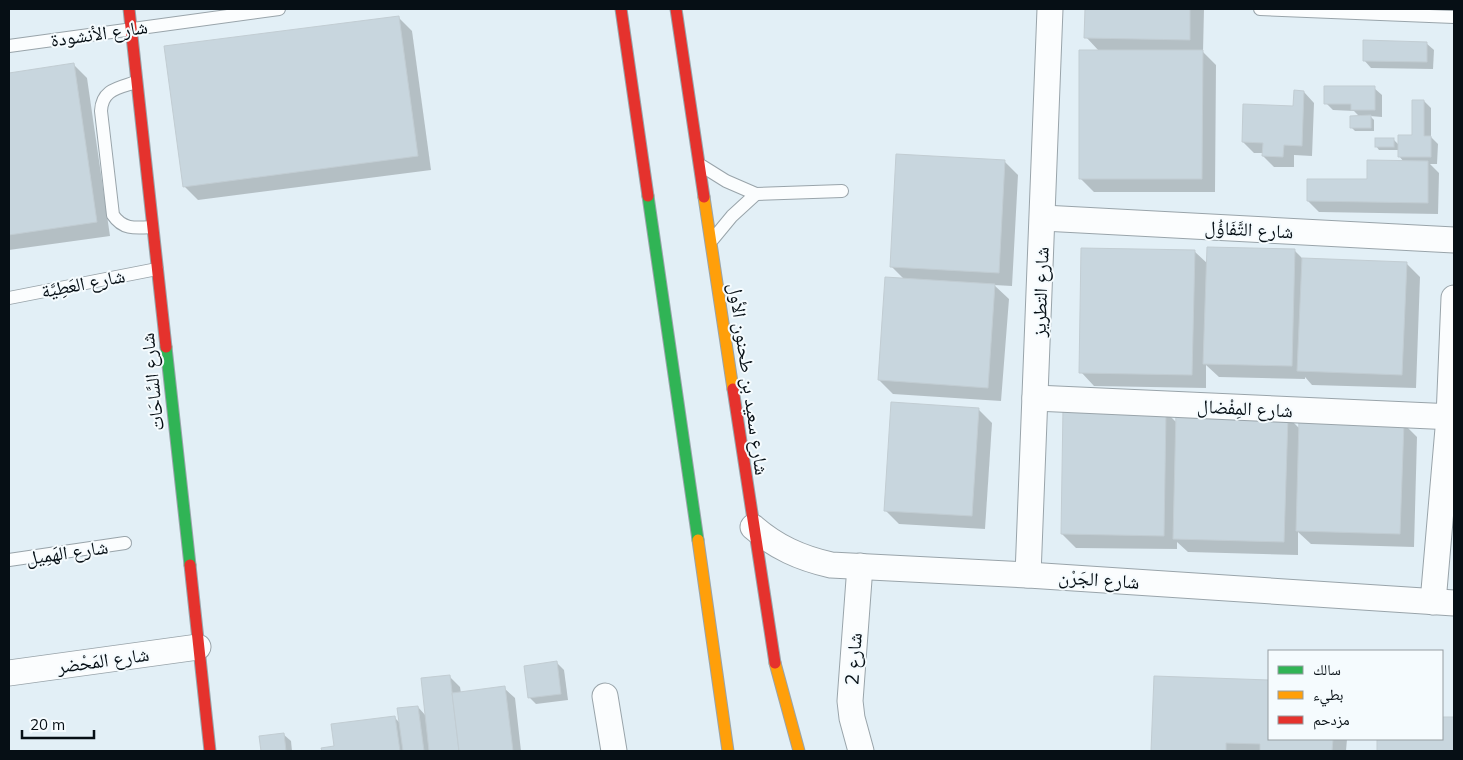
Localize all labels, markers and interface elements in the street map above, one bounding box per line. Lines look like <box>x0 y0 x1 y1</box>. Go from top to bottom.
street label: شارع الأنشودة <box>49 14 149 52</box>
street label: شارع التَّفَاؤُل <box>1204 215 1294 243</box>
street label: شارع التطريز <box>1026 246 1054 339</box>
street label: شارع العَطِيَّة <box>39 263 127 303</box>
street label: شارع سعيد بن طحنون الأول <box>724 281 774 477</box>
street label: شارع السَّاحَات <box>135 332 169 432</box>
street label: شارع المِفْضال <box>1197 394 1293 423</box>
street label: شارع الهَمِيل <box>24 534 110 570</box>
street label: شارع الجَرْن <box>1058 564 1140 594</box>
street label: شارع 2 <box>839 632 867 686</box>
street label: شارع المَحْضر <box>54 642 151 678</box>
legend <box>1268 650 1443 740</box>
text: سالك <box>1313 660 1341 679</box>
text: بطيء <box>1313 685 1343 707</box>
scale bar <box>22 708 95 740</box>
text: مزدحم <box>1313 710 1350 730</box>
text: 20 m <box>30 715 65 734</box>

